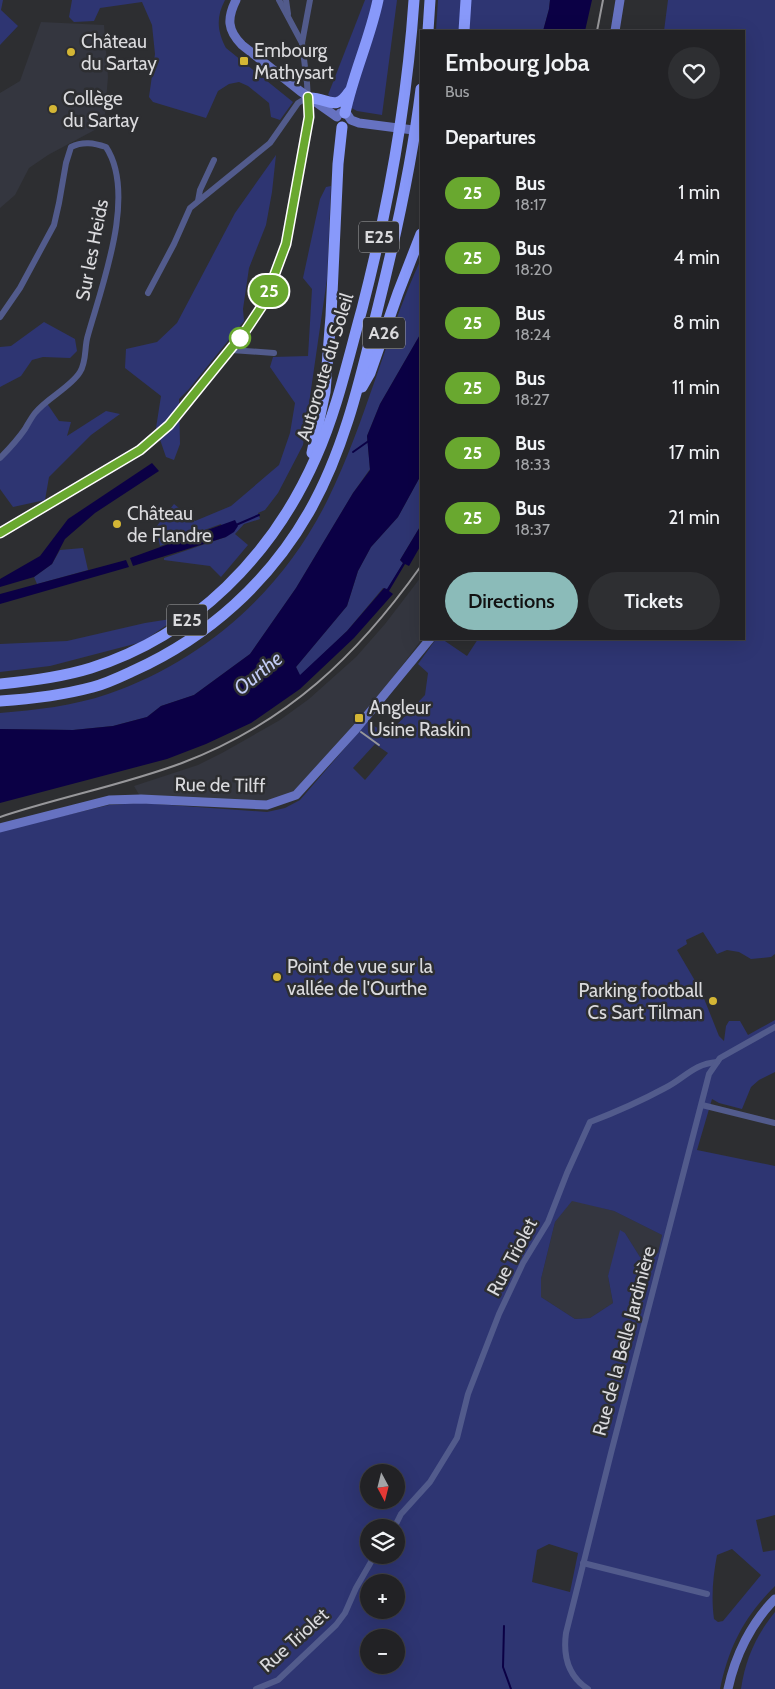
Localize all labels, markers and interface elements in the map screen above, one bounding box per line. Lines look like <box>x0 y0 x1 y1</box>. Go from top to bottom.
place label: Château du Sartay <box>81 30 157 75</box>
place label: Embourg Mathysart <box>254 39 334 84</box>
marker: Château du Sartay <box>65 46 77 58</box>
button: heart <box>668 47 720 99</box>
text: Embourg Joba <box>445 48 590 77</box>
marker: Embourg Mathysart <box>238 55 250 67</box>
text: Bus <box>445 82 469 101</box>
place label: Collège du Sartay <box>63 87 139 132</box>
marker: Collège du Sartay <box>47 103 59 115</box>
text: Departures <box>445 126 536 149</box>
text: Bus <box>515 172 545 195</box>
text: 1 min <box>678 181 720 204</box>
text: 25 <box>463 182 482 204</box>
text: 18:17 <box>515 195 547 214</box>
street label: Sur les Heids <box>71 197 113 303</box>
road number: E25 <box>359 222 399 252</box>
text: Bus <box>515 237 545 260</box>
text: 4 min <box>673 246 720 269</box>
text: 25 <box>463 247 482 269</box>
text: 18:20 <box>515 260 553 279</box>
line badge: 25 <box>246 275 292 307</box>
text: 25 <box>259 280 279 302</box>
street label: Autoroute du Soleil <box>292 290 359 444</box>
text: Bus <box>515 302 545 325</box>
text: 8 min <box>673 311 720 334</box>
text: 25 <box>463 312 482 334</box>
road number: A26 <box>363 317 405 348</box>
text: 18:24 <box>515 325 551 344</box>
unlabelled marker <box>229 327 251 349</box>
text: Bus <box>515 367 545 390</box>
text: 11 min <box>672 376 720 399</box>
text: 25 <box>463 377 482 399</box>
text: 18:27 <box>515 390 550 409</box>
text: Bus <box>515 432 545 455</box>
text: 17 min <box>669 441 720 464</box>
text: 25 <box>463 442 482 464</box>
text: 18:33 <box>515 455 551 474</box>
text: Bus <box>515 497 545 520</box>
place label: Château de Flandre <box>127 502 212 547</box>
text: 21 min <box>668 506 720 529</box>
text: 25 <box>463 507 482 529</box>
marker: Château de Flandre <box>111 518 123 530</box>
text: 18:37 <box>515 520 550 539</box>
button: Directions <box>445 572 578 630</box>
button: Tickets <box>588 572 720 630</box>
road number: E25 <box>167 604 207 636</box>
water label: Ourthe <box>229 646 287 700</box>
place label: Angleur Usine Raskin <box>369 696 471 741</box>
marker: Angleur Usine Raskin <box>353 712 365 724</box>
street label: Rue de Tilff <box>174 773 266 797</box>
place label: Point de vue sur la vallée de l'Ourthe <box>287 955 433 1000</box>
marker: Point de vue sur la vallée de l'Ourthe <box>271 971 283 983</box>
place label: Parking football Cs Sart Tilman <box>578 979 704 1024</box>
marker: Parking football Cs Sart Tilman <box>707 995 719 1007</box>
street label: Rue Triolet <box>482 1214 542 1300</box>
street label: Rue de la Belle Jardinière <box>588 1243 660 1438</box>
north arrow <box>360 1464 405 1509</box>
map controls <box>360 1464 405 1674</box>
button: layers <box>360 1519 405 1564</box>
button: + <box>360 1574 405 1619</box>
street label: Rue Triolet <box>255 1603 334 1677</box>
button: − <box>360 1629 405 1674</box>

